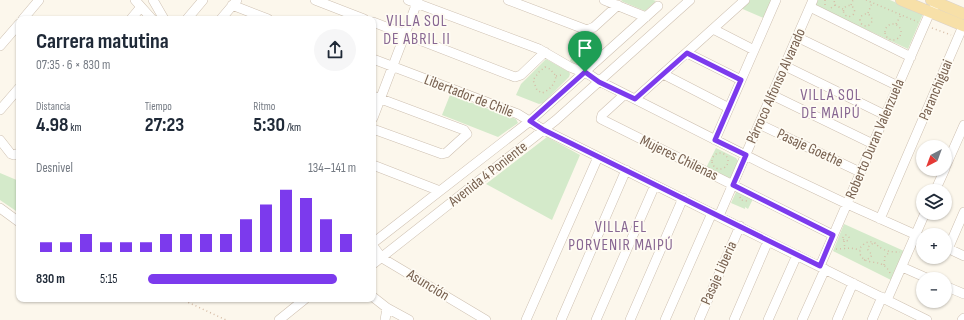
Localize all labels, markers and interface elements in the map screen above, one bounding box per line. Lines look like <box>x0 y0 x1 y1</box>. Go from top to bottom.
district label: VILLA SOL DE ABRIL II <box>383 12 451 49</box>
street label: Párroco Alfonso Alvarado <box>742 25 810 147</box>
text: Carrera matutina <box>36 28 169 55</box>
button: share <box>314 29 356 71</box>
pin <box>568 31 602 72</box>
icon: arrive <box>574 37 596 59</box>
text: 07:35 · 6 × 830 m <box>36 57 110 73</box>
street label: Paranchiguai <box>915 57 957 123</box>
street label: Libertador de Chile <box>421 70 517 122</box>
street label: Roberto Duran Valenzuela <box>841 76 909 202</box>
district label: VILLA SOL DE MAIPÚ <box>800 86 862 123</box>
text: Distancia <box>36 100 70 113</box>
text: Tiempo <box>145 100 172 113</box>
text: Ritmo <box>253 100 275 113</box>
text: 4.98 <box>36 113 69 137</box>
text: 27:23 <box>145 113 184 137</box>
text: 5:30 <box>253 113 285 137</box>
text: km <box>69 121 82 134</box>
text: /km <box>285 121 301 134</box>
street label: Pasaje Goethe <box>774 124 846 172</box>
street label: Mujeres Chilenas <box>637 131 721 185</box>
street label: Avenida 4 Poniente <box>444 137 531 211</box>
north arrow <box>916 140 952 176</box>
map controls <box>916 140 952 308</box>
text: Desnivel <box>36 160 73 176</box>
text: 134–141 m <box>308 160 356 176</box>
button: layers <box>916 184 952 220</box>
district label: VILLA EL PORVENIR MAIPÚ <box>568 218 674 255</box>
button: + <box>916 228 952 264</box>
street label: Pasaje Liberia <box>697 238 742 308</box>
street label: Asunción <box>403 265 453 305</box>
text: 830 m <box>36 271 65 287</box>
text: 5:15 <box>100 271 117 287</box>
button: − <box>916 272 952 308</box>

